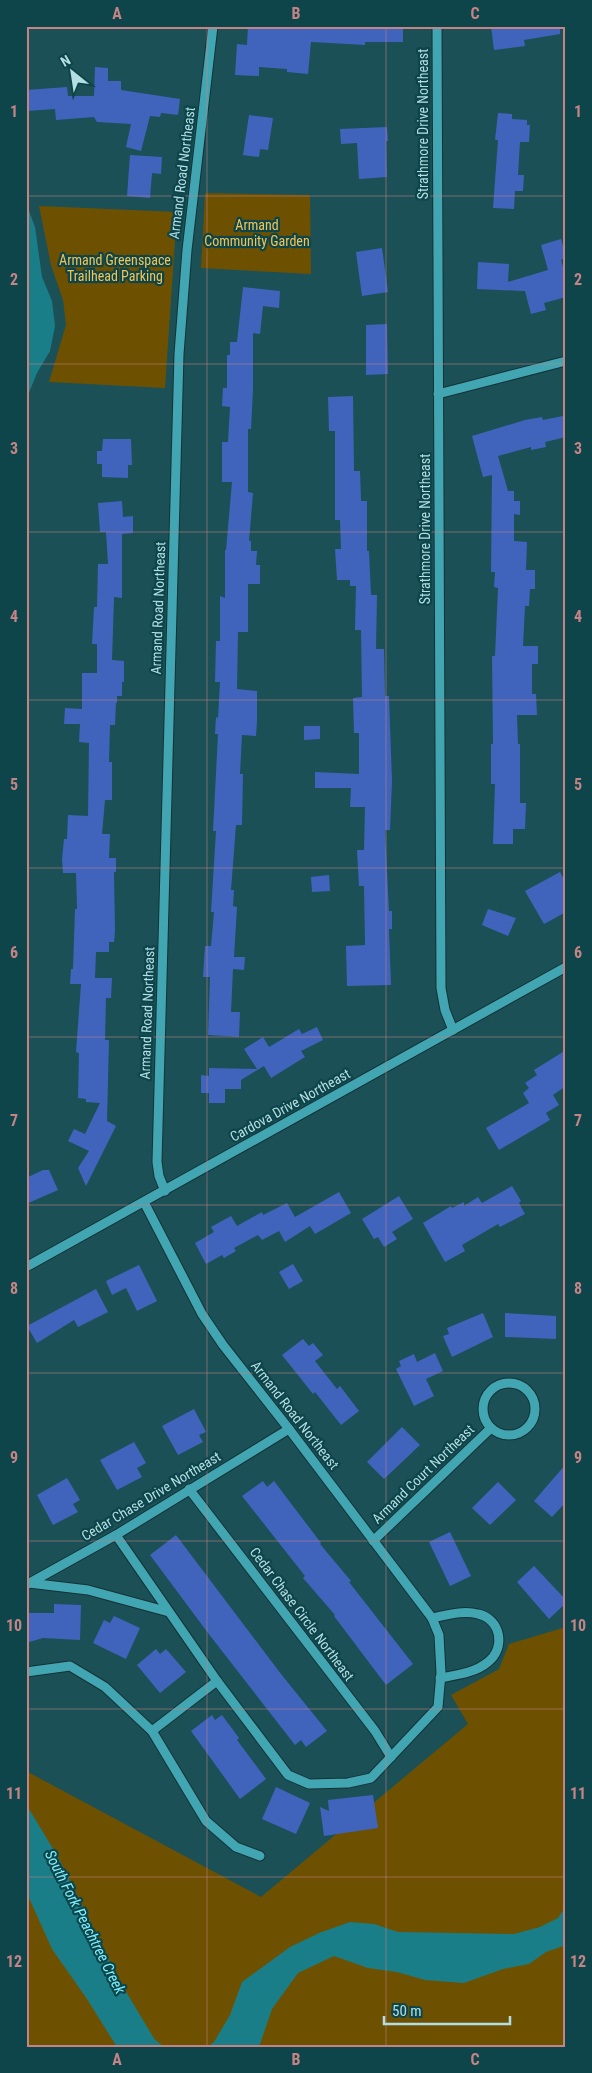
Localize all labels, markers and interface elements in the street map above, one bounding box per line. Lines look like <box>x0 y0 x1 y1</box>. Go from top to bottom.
text: A <box>112 4 122 23</box>
text: B <box>292 4 301 23</box>
text: C <box>470 4 480 23</box>
north arrow <box>48 48 98 98</box>
street label: Strathmore Drive Northeast <box>415 49 431 199</box>
text: N <box>58 52 73 70</box>
text: 1 <box>10 102 18 121</box>
text: 1 <box>574 102 582 121</box>
street label: Armand Road Northeast <box>166 106 198 240</box>
park label: Armand Community Garden <box>204 217 310 249</box>
park label: Armand Greenspace Trailhead Parking <box>59 252 171 284</box>
text: 2 <box>10 270 18 289</box>
text: 2 <box>574 270 582 289</box>
text: 3 <box>10 439 18 458</box>
text: 3 <box>574 439 582 458</box>
street label: Strathmore Drive Northeast <box>417 454 433 604</box>
street label: Armand Road Northeast <box>148 541 168 675</box>
text: 4 <box>10 607 18 626</box>
text: 4 <box>574 607 582 626</box>
text: 5 <box>10 775 18 794</box>
text: 5 <box>574 775 582 794</box>
text: 6 <box>10 943 18 962</box>
text: 6 <box>574 943 582 962</box>
street label: Armand Road Northeast <box>137 946 157 1080</box>
street label: Cardova Drive Northeast <box>227 1065 353 1145</box>
text: 7 <box>10 1111 18 1130</box>
text: 7 <box>574 1111 582 1130</box>
text: 8 <box>10 1279 18 1298</box>
text: 8 <box>574 1279 582 1298</box>
street label: Armand Road Northeast <box>248 1358 342 1472</box>
street label: Armand Court Northeast <box>369 1421 477 1527</box>
text: 9 <box>10 1448 18 1467</box>
street label: Cedar Chase Drive Northeast <box>79 1448 223 1544</box>
text: 9 <box>574 1448 582 1467</box>
street label: Cedar Chase Circle Northeast <box>247 1544 357 1684</box>
text: 10 <box>6 1616 22 1635</box>
text: 10 <box>570 1616 586 1635</box>
text: 11 <box>6 1784 22 1803</box>
text: 11 <box>570 1784 586 1803</box>
water label: South Fork Peachtree Creek <box>41 1847 129 1997</box>
text: 12 <box>6 1952 22 1971</box>
text: 12 <box>570 1952 586 1971</box>
scale bar <box>384 1993 511 2025</box>
text: 50 m <box>392 2002 422 2020</box>
text: A <box>112 2050 122 2069</box>
text: B <box>292 2050 301 2069</box>
text: C <box>470 2050 480 2069</box>

